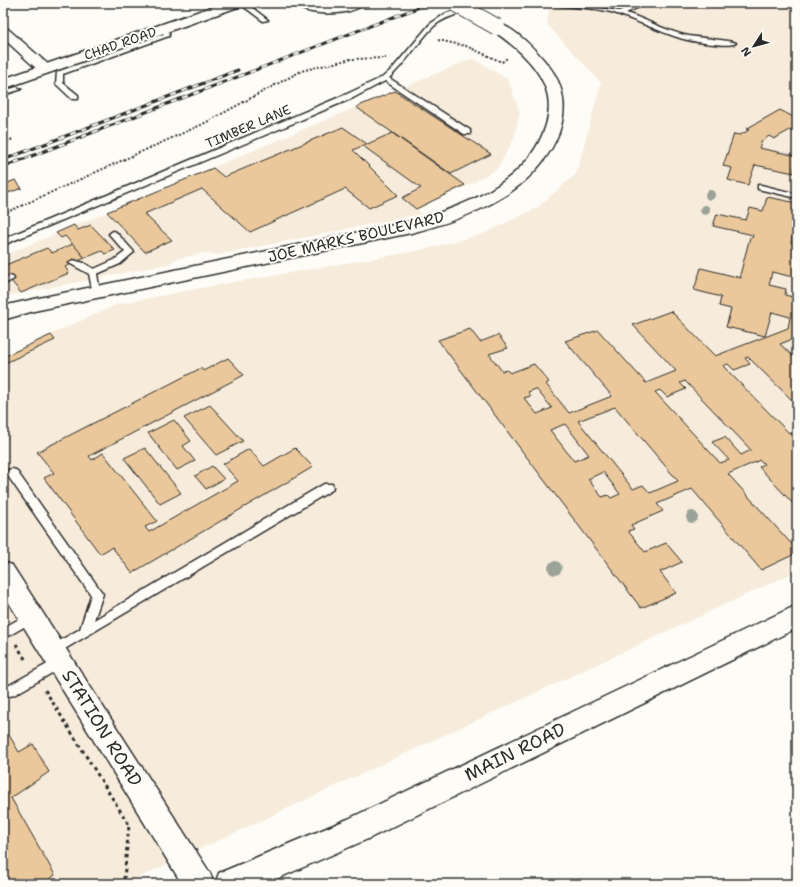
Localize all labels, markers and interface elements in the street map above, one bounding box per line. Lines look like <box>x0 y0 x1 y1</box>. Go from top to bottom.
street label: CHAD ROAD <box>82 23 159 64</box>
north arrow <box>734 26 774 66</box>
text: N <box>738 43 755 60</box>
street label: TIMBER LANE <box>203 101 293 152</box>
street label: JOE MARKS BOULEVARD <box>266 207 446 267</box>
street label: STATION ROAD <box>56 665 148 791</box>
street label: MAIN ROAD <box>461 717 570 787</box>

